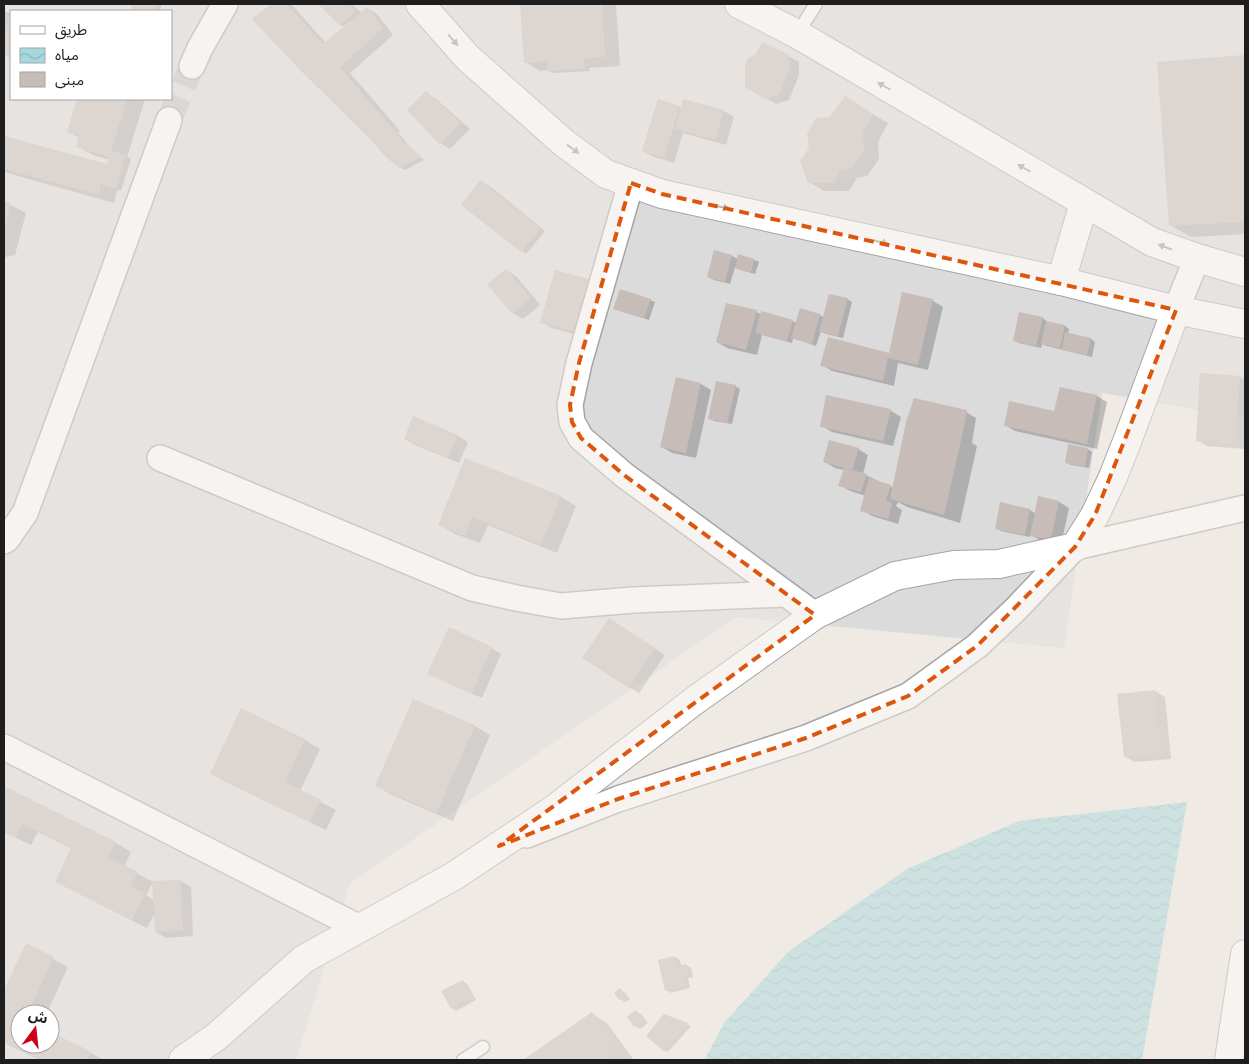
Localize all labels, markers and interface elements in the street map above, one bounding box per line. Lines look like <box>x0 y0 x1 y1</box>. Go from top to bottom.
legend <box>10 10 172 100</box>
text: طريق <box>55 19 87 40</box>
one-way arrow <box>447 34 458 47</box>
text: مياه <box>55 44 79 65</box>
text: مبنى <box>55 69 84 90</box>
one-way arrow <box>877 81 890 90</box>
one-way arrow <box>566 144 580 154</box>
one-way arrow <box>1017 163 1030 172</box>
one-way arrow <box>715 203 730 211</box>
one-way arrow <box>874 238 889 246</box>
one-way arrow <box>1158 243 1173 250</box>
north arrow <box>10 1004 60 1054</box>
text: ش <box>27 1004 50 1028</box>

